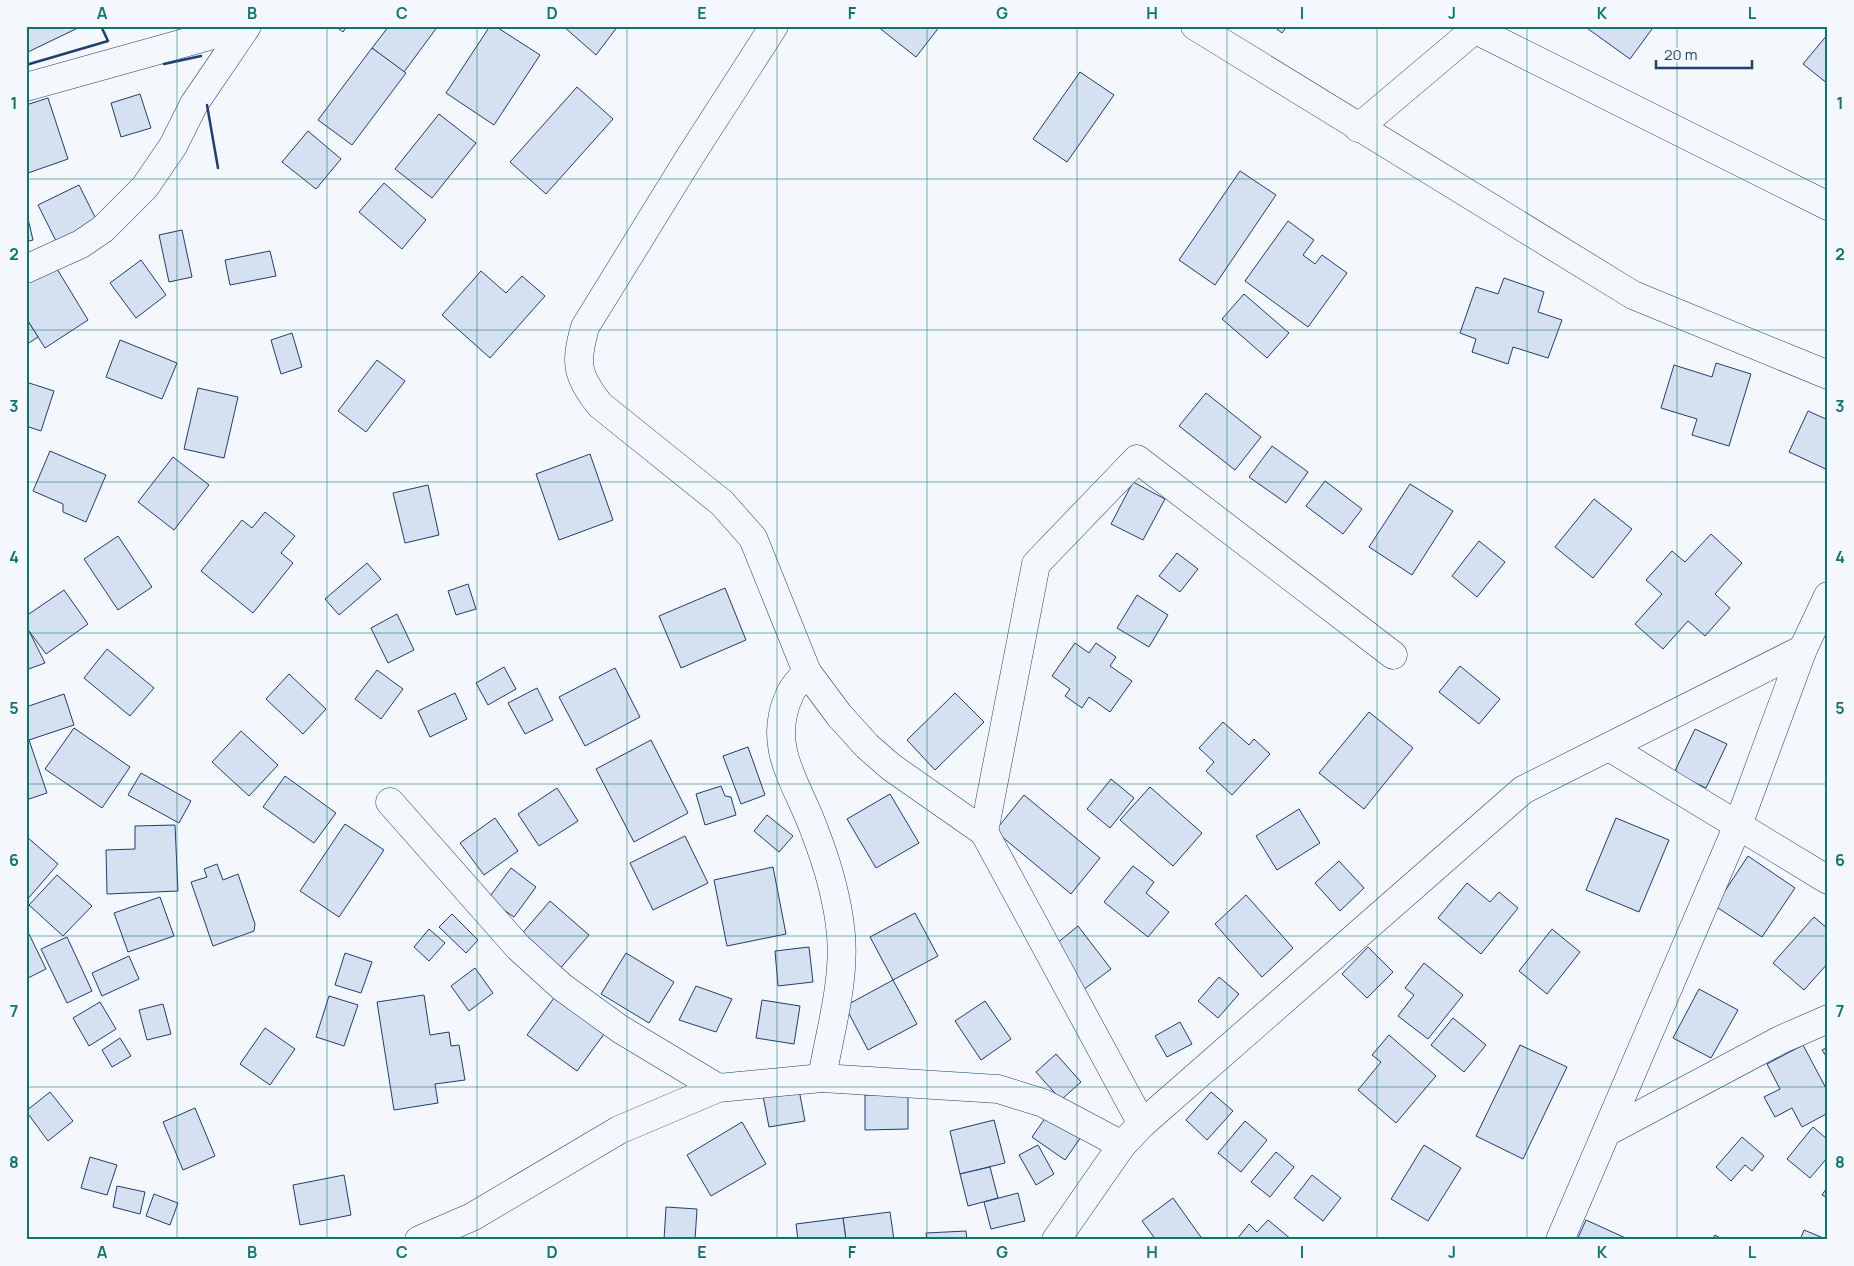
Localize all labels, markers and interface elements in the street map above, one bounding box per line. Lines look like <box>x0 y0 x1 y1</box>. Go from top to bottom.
text: A <box>97 2 108 24</box>
text: B <box>247 2 257 24</box>
text: C <box>396 2 408 24</box>
text: D <box>546 2 558 24</box>
text: E <box>697 2 707 24</box>
text: F <box>848 2 857 24</box>
text: G <box>996 2 1008 24</box>
text: H <box>1146 2 1158 24</box>
text: I <box>1300 2 1304 24</box>
text: J <box>1448 2 1456 24</box>
text: K <box>1597 2 1608 24</box>
text: L <box>1748 2 1757 24</box>
scale bar <box>1656 38 1753 70</box>
text: 20 m <box>1664 44 1697 65</box>
text: 1 <box>10 92 18 114</box>
text: 1 <box>1836 92 1844 114</box>
text: 2 <box>9 243 19 265</box>
text: 2 <box>1835 243 1845 265</box>
text: 3 <box>9 395 19 417</box>
text: 3 <box>1835 395 1845 417</box>
text: 4 <box>9 546 19 568</box>
text: 4 <box>1835 546 1845 568</box>
text: 5 <box>9 697 19 719</box>
text: 5 <box>1835 697 1845 719</box>
text: 6 <box>9 849 19 871</box>
text: 6 <box>1835 849 1845 871</box>
text: 7 <box>10 1000 18 1022</box>
text: 7 <box>1836 1000 1844 1022</box>
text: 8 <box>9 1151 19 1173</box>
text: 8 <box>1835 1151 1845 1173</box>
text: A <box>97 1241 108 1263</box>
text: B <box>247 1241 257 1263</box>
text: C <box>396 1241 408 1263</box>
text: D <box>546 1241 558 1263</box>
text: E <box>697 1241 707 1263</box>
text: F <box>848 1241 857 1263</box>
text: G <box>996 1241 1008 1263</box>
text: H <box>1146 1241 1158 1263</box>
text: I <box>1300 1241 1304 1263</box>
text: J <box>1448 1241 1456 1263</box>
text: K <box>1597 1241 1608 1263</box>
text: L <box>1748 1241 1757 1263</box>

